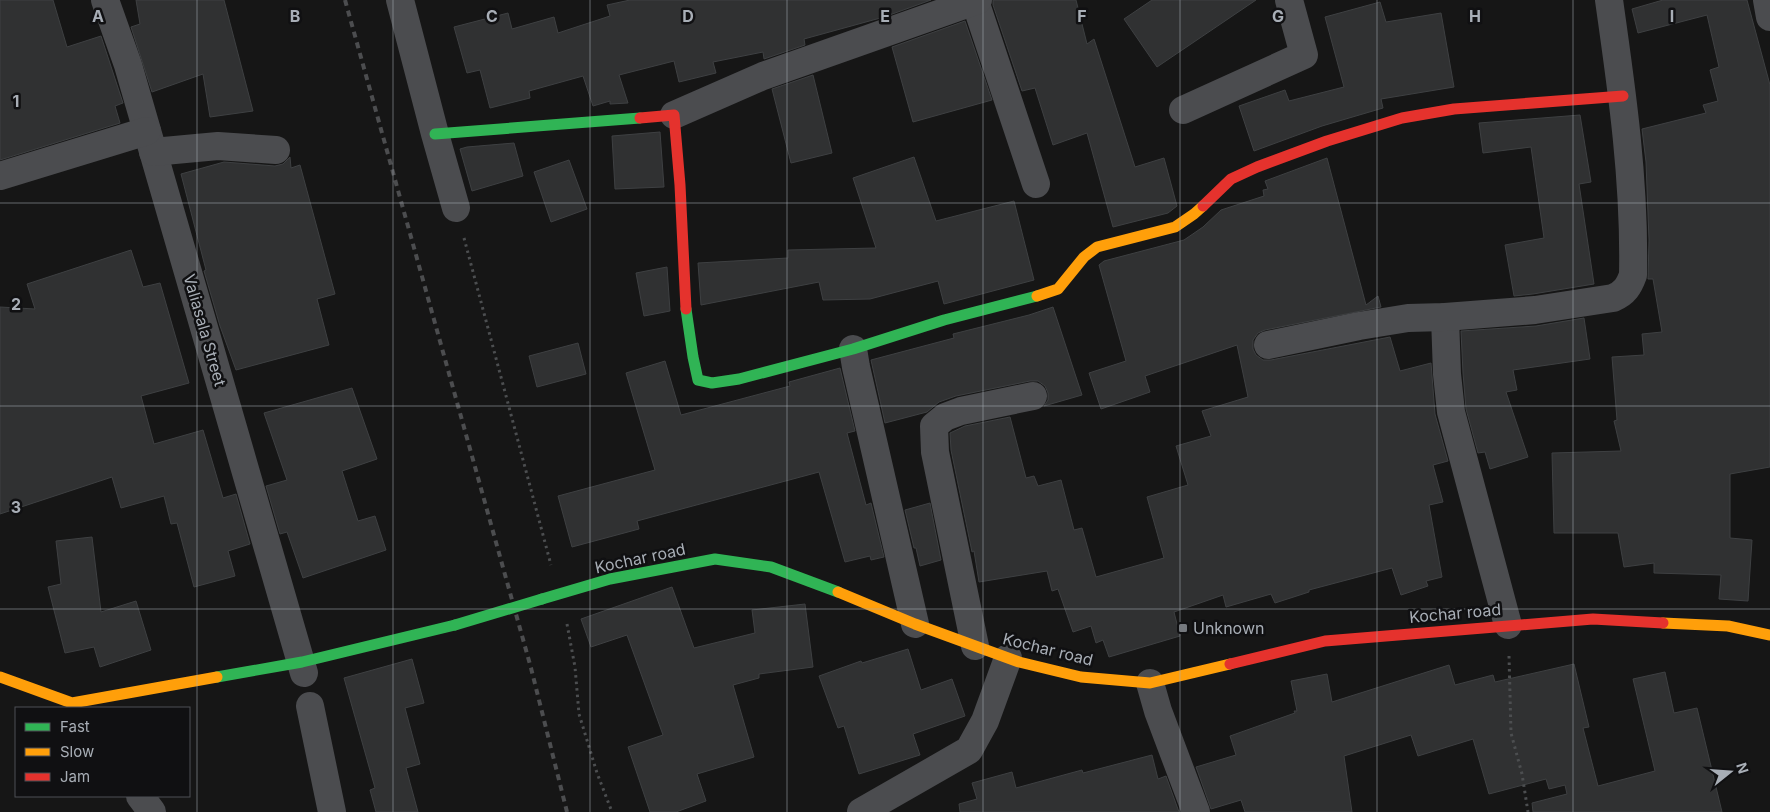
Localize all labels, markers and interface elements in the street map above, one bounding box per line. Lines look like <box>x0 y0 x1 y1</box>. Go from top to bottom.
text: A <box>92 6 104 26</box>
text: B <box>290 6 300 26</box>
text: C <box>486 6 498 26</box>
text: D <box>682 6 694 26</box>
text: E <box>880 6 890 26</box>
text: F <box>1077 6 1087 26</box>
text: G <box>1272 6 1284 26</box>
text: H <box>1469 6 1481 26</box>
text: I <box>1670 6 1674 26</box>
text: 1 <box>13 91 19 111</box>
street label: Valiasala Street <box>179 272 231 388</box>
text: 2 <box>11 294 21 314</box>
text: 3 <box>11 497 21 517</box>
street label: Kochar road <box>593 539 687 577</box>
street label: Kochar road <box>1408 599 1502 627</box>
place label: Unknown <box>1193 618 1264 638</box>
marker: Unknown <box>1177 622 1189 634</box>
street label: Kochar road <box>1001 628 1095 670</box>
legend <box>15 707 190 797</box>
text: Fast <box>60 717 90 736</box>
text: Slow <box>60 742 94 761</box>
north arrow <box>1705 747 1755 797</box>
text: N <box>1733 760 1753 776</box>
text: Jam <box>60 767 90 786</box>

